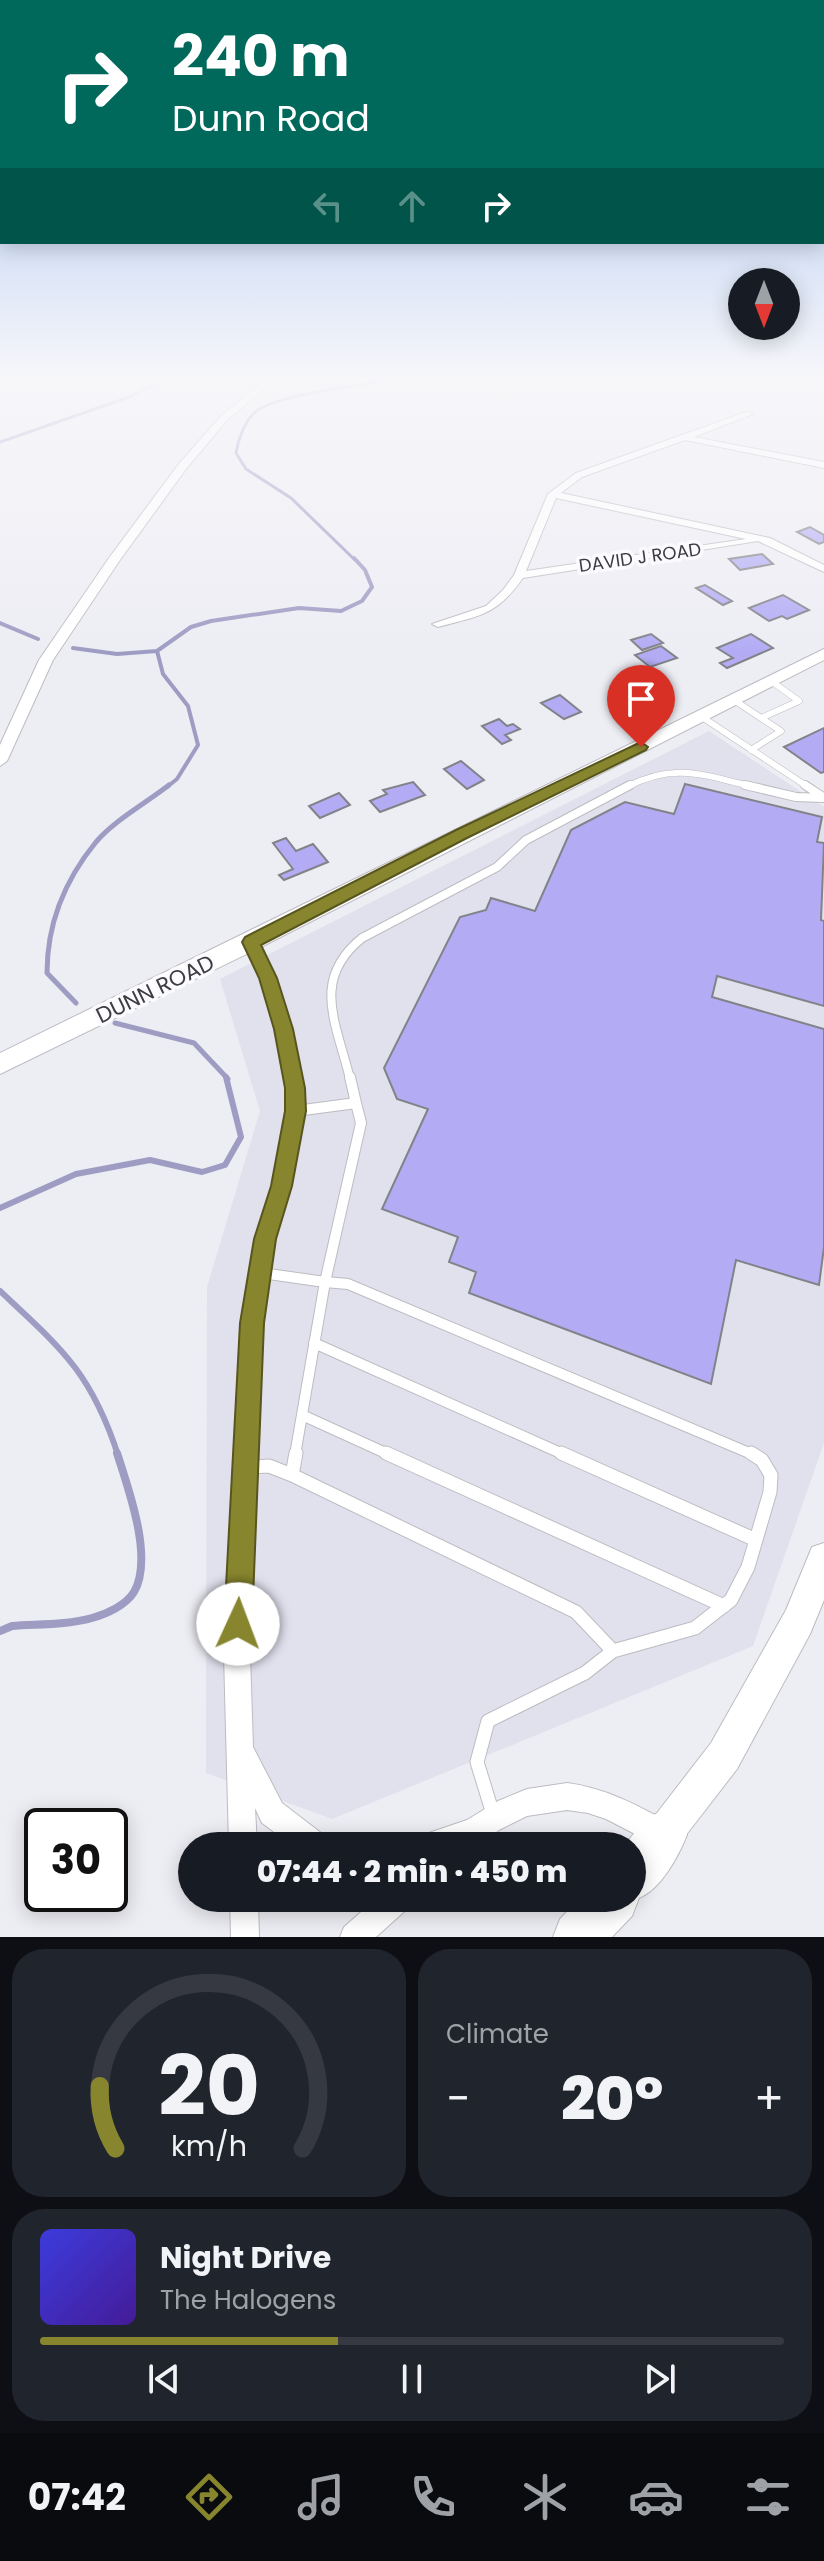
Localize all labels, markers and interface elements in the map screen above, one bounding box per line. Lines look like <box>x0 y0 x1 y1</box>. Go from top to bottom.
text: 240 m <box>172 17 350 96</box>
icon: right <box>40 32 144 136</box>
text: Dunn Road <box>172 93 370 144</box>
icon: left <box>306 184 350 228</box>
icon: ahead <box>390 184 434 228</box>
icon: right <box>474 184 518 228</box>
north arrow <box>728 268 800 340</box>
map controls <box>728 268 800 340</box>
street label: DAVID J ROAD <box>577 536 703 578</box>
pin <box>607 665 675 747</box>
icon: arrive <box>619 677 663 721</box>
street label: DUNN ROAD <box>91 947 219 1031</box>
position arrow <box>196 1582 280 1666</box>
speed limit sign: 30 <box>24 1808 128 1912</box>
text: 07:44 · 2 min · 450 m <box>257 1850 567 1893</box>
text: Climate <box>446 2016 549 2052</box>
text: 20 <box>158 2028 260 2144</box>
text: 20° <box>561 2057 663 2141</box>
text: − <box>446 2068 470 2129</box>
text: + <box>754 2068 784 2129</box>
text: km/h <box>171 2126 247 2166</box>
text: Night Drive <box>160 2236 331 2279</box>
text: The Halogens <box>160 2282 336 2318</box>
icon: previous <box>142 2357 186 2401</box>
icon: pause <box>390 2357 434 2401</box>
icon: next <box>638 2357 682 2401</box>
icon: directions <box>181 2469 237 2525</box>
icon: music <box>293 2469 349 2525</box>
icon: phone <box>405 2469 461 2525</box>
icon: climate <box>517 2469 573 2525</box>
icon: car <box>628 2469 684 2525</box>
icon: filters <box>740 2469 796 2525</box>
text: 07:42 <box>28 2472 126 2523</box>

